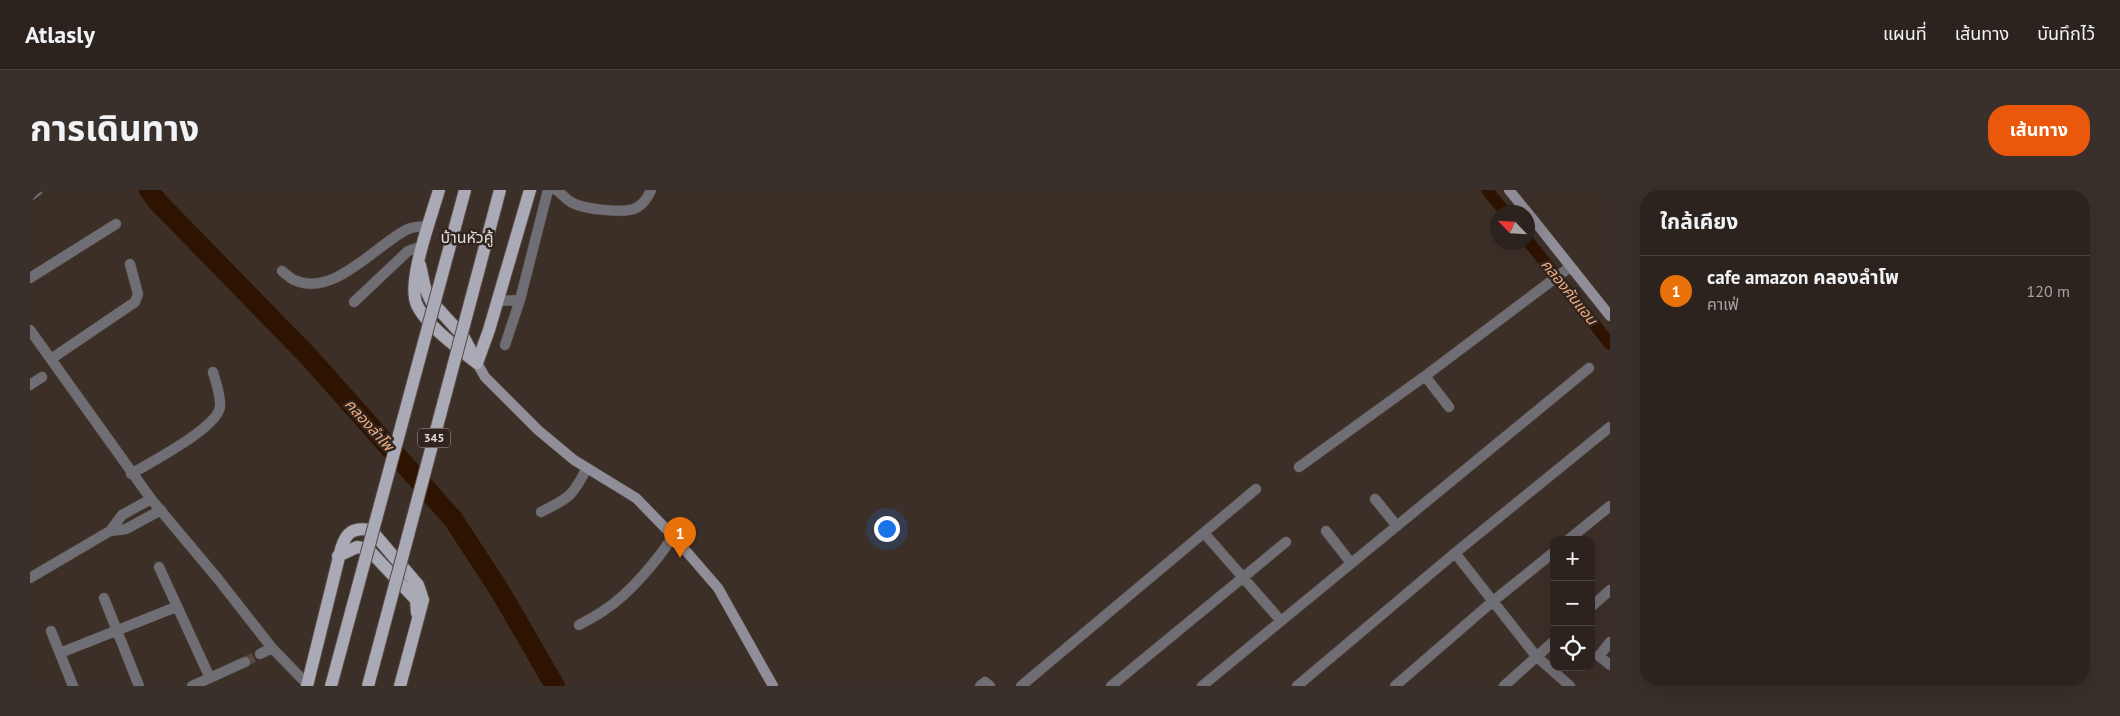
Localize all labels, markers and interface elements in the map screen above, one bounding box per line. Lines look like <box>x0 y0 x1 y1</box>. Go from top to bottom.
text: Atlasly <box>25 19 95 50</box>
text: แผนที่ <box>1883 22 1927 45</box>
text: เส้นทาง <box>1955 22 2009 45</box>
text: บันทึกไว้ <box>2037 22 2095 45</box>
text: การเดินทาง <box>30 105 199 151</box>
button: เส้นทาง <box>1988 105 2090 156</box>
north arrow <box>1490 205 1535 250</box>
text: ใกล้เคียง <box>1660 208 1738 235</box>
district label: บ้านหัวคู้ <box>440 227 494 247</box>
water label: คลองคันแอน <box>1537 255 1602 329</box>
text: cafe amazon คลองลำโพ <box>1707 265 1899 289</box>
text: 1 <box>1671 281 1681 301</box>
text: 120 m <box>2027 281 2070 301</box>
text: คาเฟ่ <box>1707 294 1739 314</box>
water label: คลองลำโพ <box>341 395 399 456</box>
road number: 345 <box>418 428 450 448</box>
your location <box>874 516 900 542</box>
pin: 1 <box>664 517 696 558</box>
map controls <box>1550 536 1595 671</box>
button: + <box>1550 536 1595 581</box>
button: − <box>1550 581 1595 626</box>
button: locate <box>1550 626 1595 671</box>

